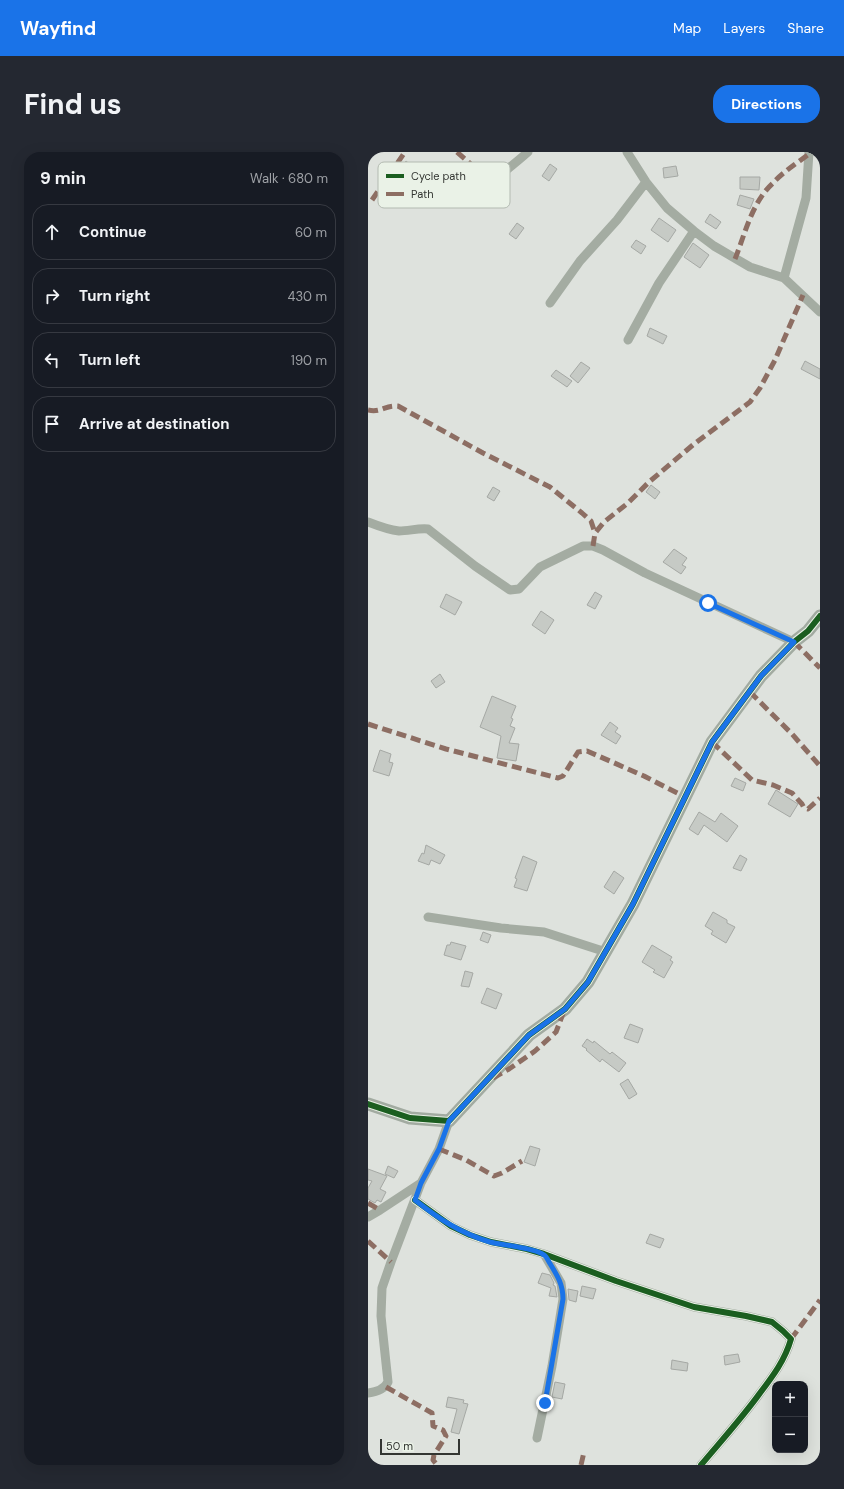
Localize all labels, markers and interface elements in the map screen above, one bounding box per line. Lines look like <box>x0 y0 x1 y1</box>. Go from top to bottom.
text: Wayfind <box>20 16 96 41</box>
text: Map <box>673 19 701 37</box>
text: Layers <box>723 19 765 37</box>
text: Share <box>787 19 824 37</box>
button: Directions <box>713 85 820 123</box>
text: Find us <box>24 86 122 123</box>
legend <box>378 162 510 208</box>
text: 9 min <box>40 167 86 189</box>
text: Cycle path <box>411 169 466 183</box>
text: Walk · 680 m <box>250 170 328 187</box>
text: Path <box>411 187 434 201</box>
icon: ahead <box>41 221 63 243</box>
text: Continue <box>79 222 147 242</box>
text: 60 m <box>295 224 327 241</box>
icon: right <box>41 285 63 307</box>
text: Turn right <box>79 286 150 306</box>
text: 430 m <box>287 288 327 305</box>
icon: left <box>41 349 63 371</box>
text: Turn left <box>79 350 140 370</box>
text: 190 m <box>291 352 327 369</box>
icon: arrive <box>41 413 63 435</box>
text: Arrive at destination <box>79 414 230 434</box>
route start <box>699 594 717 612</box>
map controls <box>772 1381 808 1453</box>
button: + <box>772 1381 808 1417</box>
route end <box>536 1394 554 1412</box>
button: − <box>772 1417 808 1453</box>
scale bar <box>380 1437 460 1456</box>
text: 50 m <box>386 1439 413 1453</box>

